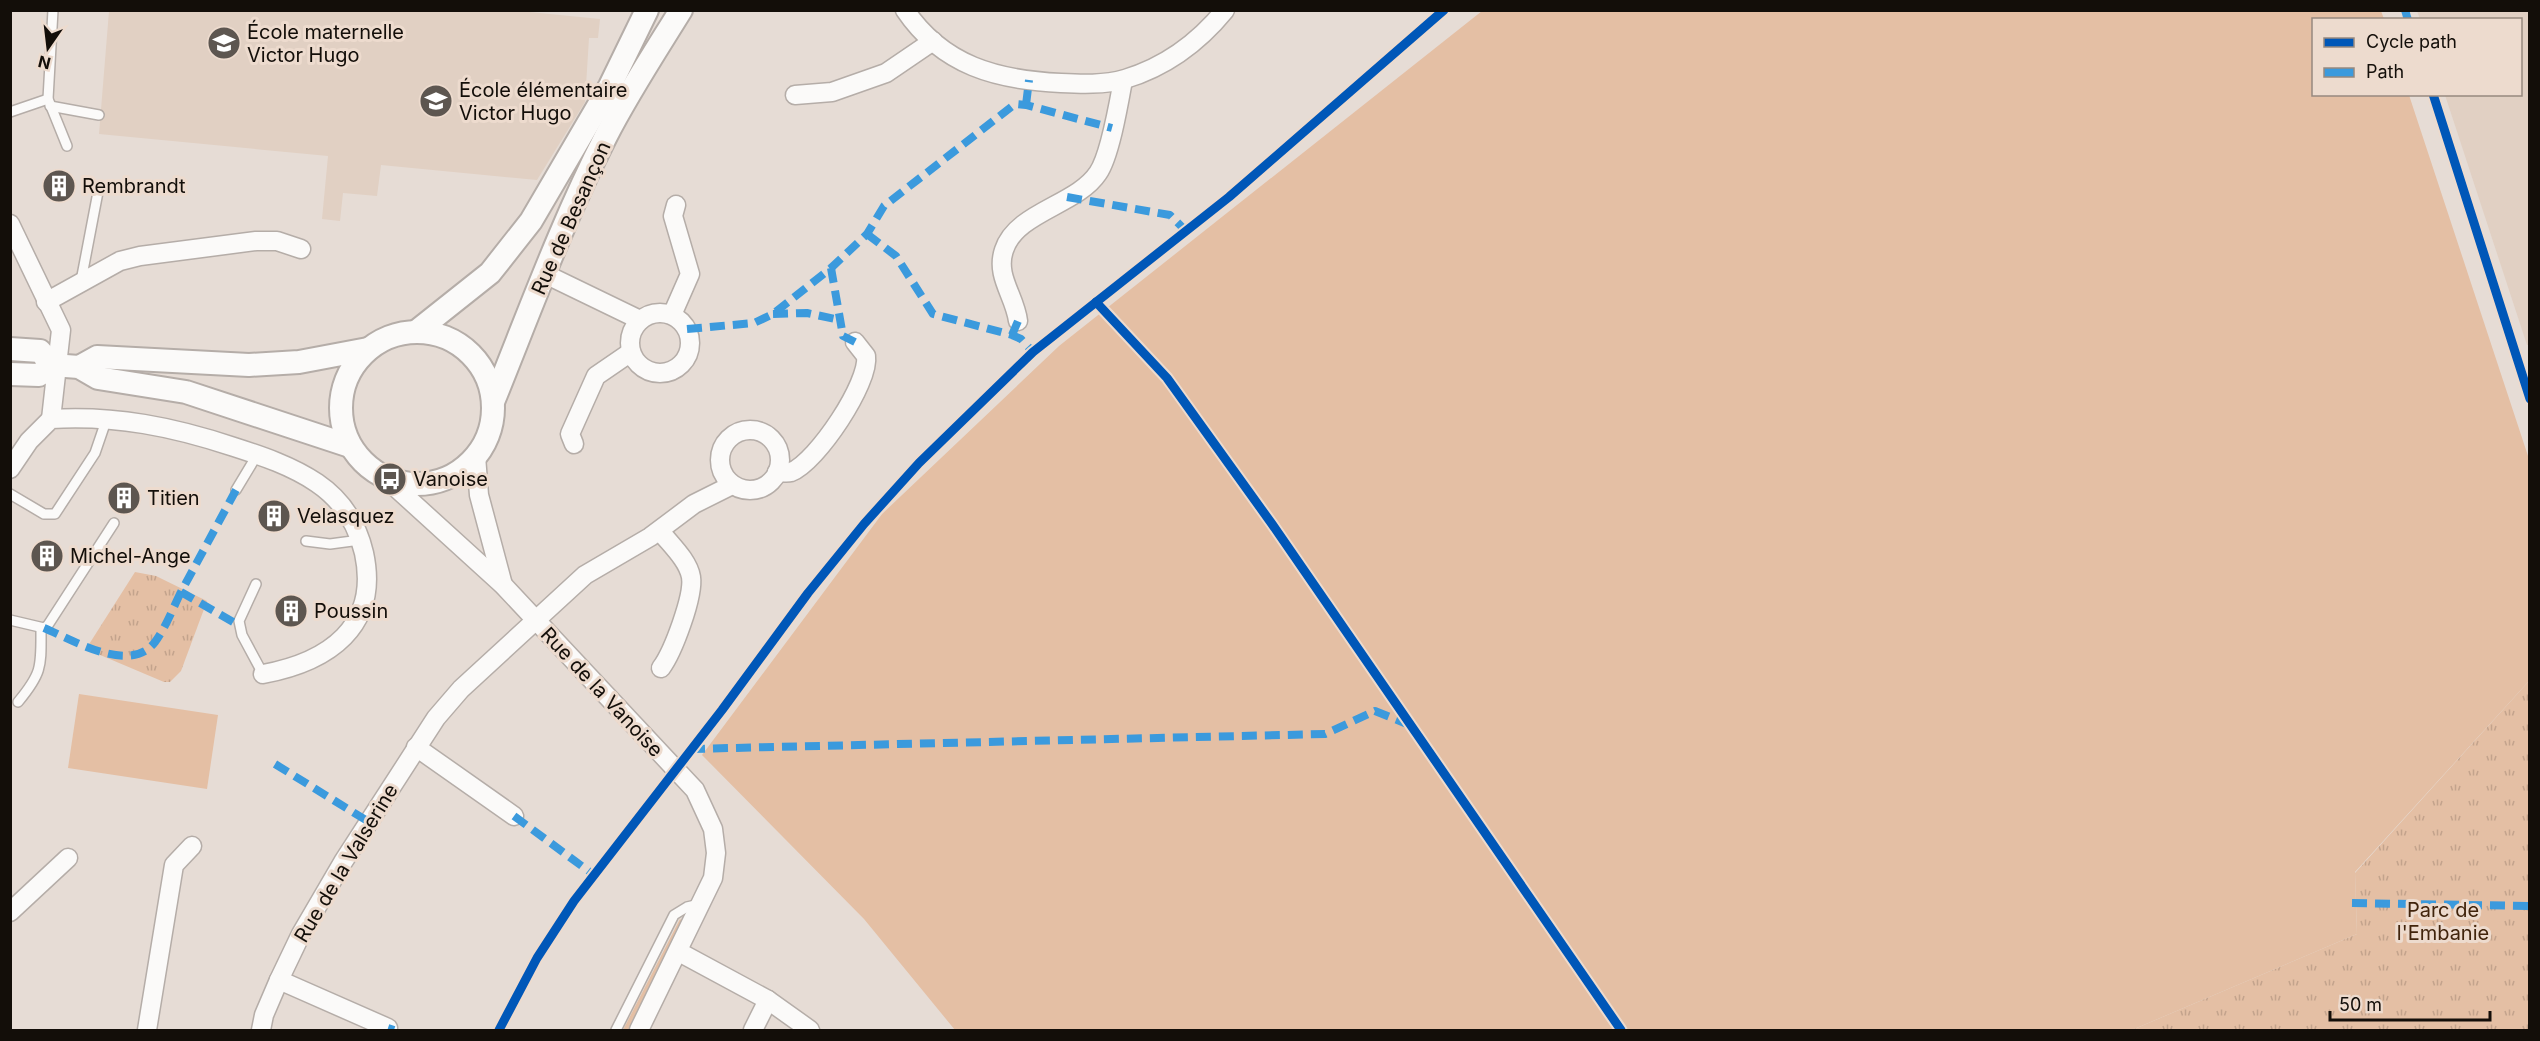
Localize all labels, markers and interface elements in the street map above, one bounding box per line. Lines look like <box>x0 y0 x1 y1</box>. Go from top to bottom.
north arrow <box>18 18 78 78</box>
legend <box>2312 18 2522 96</box>
place label: École maternelle Victor Hugo <box>247 19 404 67</box>
school or university icon: École maternelle Victor Hugo <box>206 25 242 61</box>
text: Cycle path <box>2366 31 2457 52</box>
text: N <box>36 51 53 74</box>
text: Path <box>2366 61 2404 82</box>
place label: École élémentaire Victor Hugo <box>459 77 627 125</box>
school or university icon: École élémentaire Victor Hugo <box>418 83 454 119</box>
street label: Rue de Besançon <box>526 138 616 298</box>
building icon: Rembrandt <box>41 168 77 204</box>
place label: Rembrandt <box>82 174 186 198</box>
bus stop icon: Vanoise <box>372 461 408 497</box>
place label: Vanoise <box>413 467 488 491</box>
building icon: Titien <box>106 480 142 516</box>
place label: Titien <box>147 486 200 510</box>
building icon: Velasquez <box>256 498 292 534</box>
place label: Velasquez <box>297 504 395 528</box>
building icon: Michel-Ange <box>29 538 65 574</box>
place label: Michel-Ange <box>70 544 191 568</box>
building icon: Poussin <box>273 593 309 629</box>
place label: Poussin <box>314 599 388 623</box>
street label: Rue de la Vanoise <box>536 622 668 762</box>
street label: Rue de la Valserine <box>289 779 403 947</box>
park label: Parc de l'Embanie <box>2397 898 2489 945</box>
scale bar <box>2330 984 2490 1022</box>
text: 50 m <box>2339 994 2382 1015</box>

